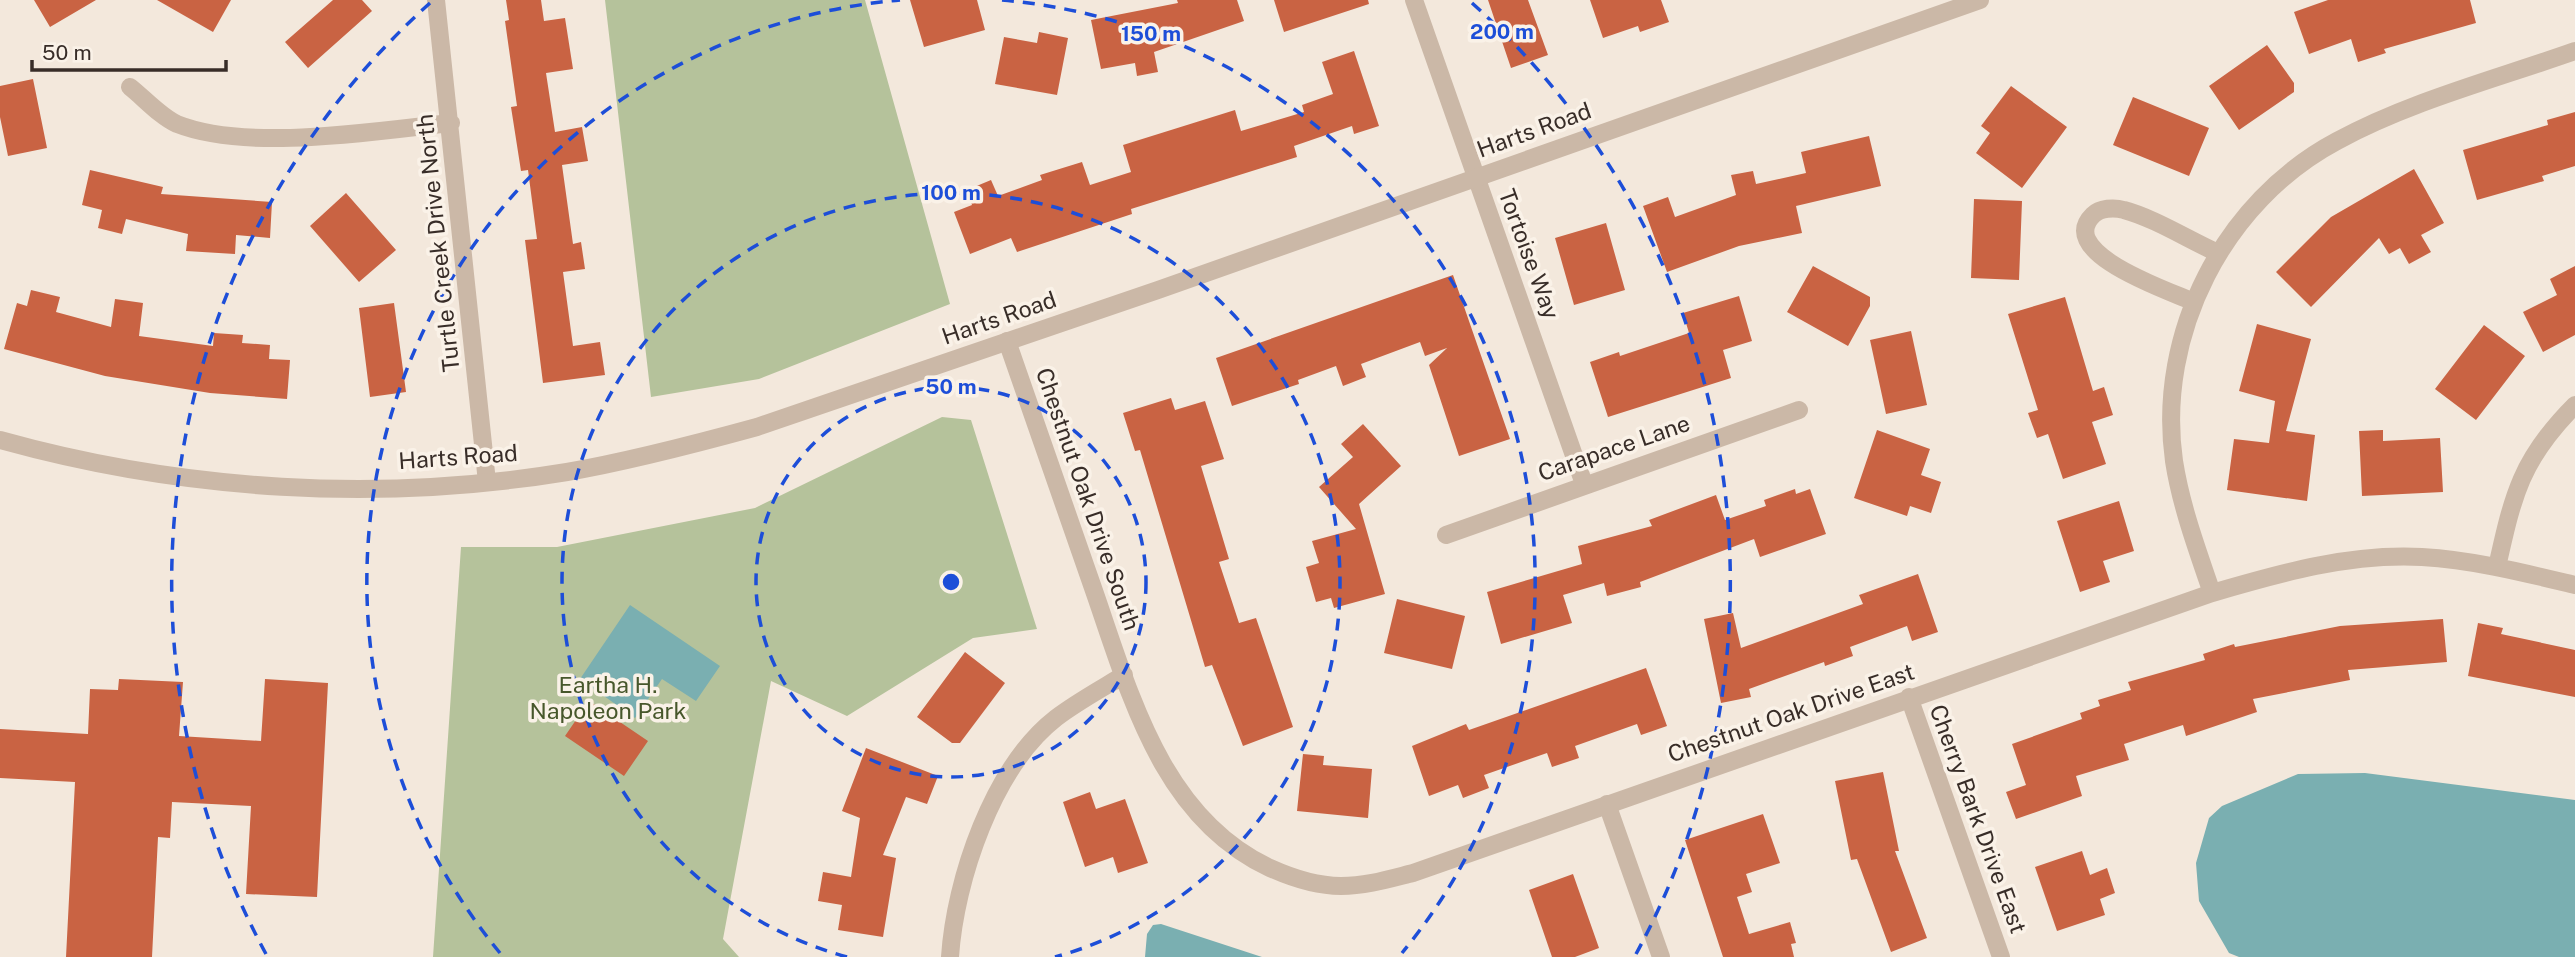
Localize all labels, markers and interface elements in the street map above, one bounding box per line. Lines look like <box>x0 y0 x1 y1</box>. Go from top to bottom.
text: 200 m <box>1470 19 1534 44</box>
text: 150 m <box>1121 21 1181 46</box>
scale bar <box>32 28 226 72</box>
text: 50 m <box>42 40 92 65</box>
street label: Harts Road <box>1473 96 1595 163</box>
street label: Turtle Creek Drive North <box>411 113 464 373</box>
text: 100 m <box>921 180 981 205</box>
street label: Tortoise Way <box>1493 185 1565 322</box>
street label: Harts Road <box>938 285 1060 350</box>
street label: Chestnut Oak Drive South <box>1031 364 1146 634</box>
text: 50 m <box>925 374 977 399</box>
street label: Carapace Lane <box>1534 409 1693 486</box>
street label: Harts Road <box>397 439 518 474</box>
centre of rings <box>939 570 963 594</box>
street label: Chestnut Oak Drive East <box>1664 658 1918 767</box>
park label: Eartha H. Napoleon Park <box>529 671 687 724</box>
street label: Cherry Bark Drive East <box>1925 701 2032 937</box>

